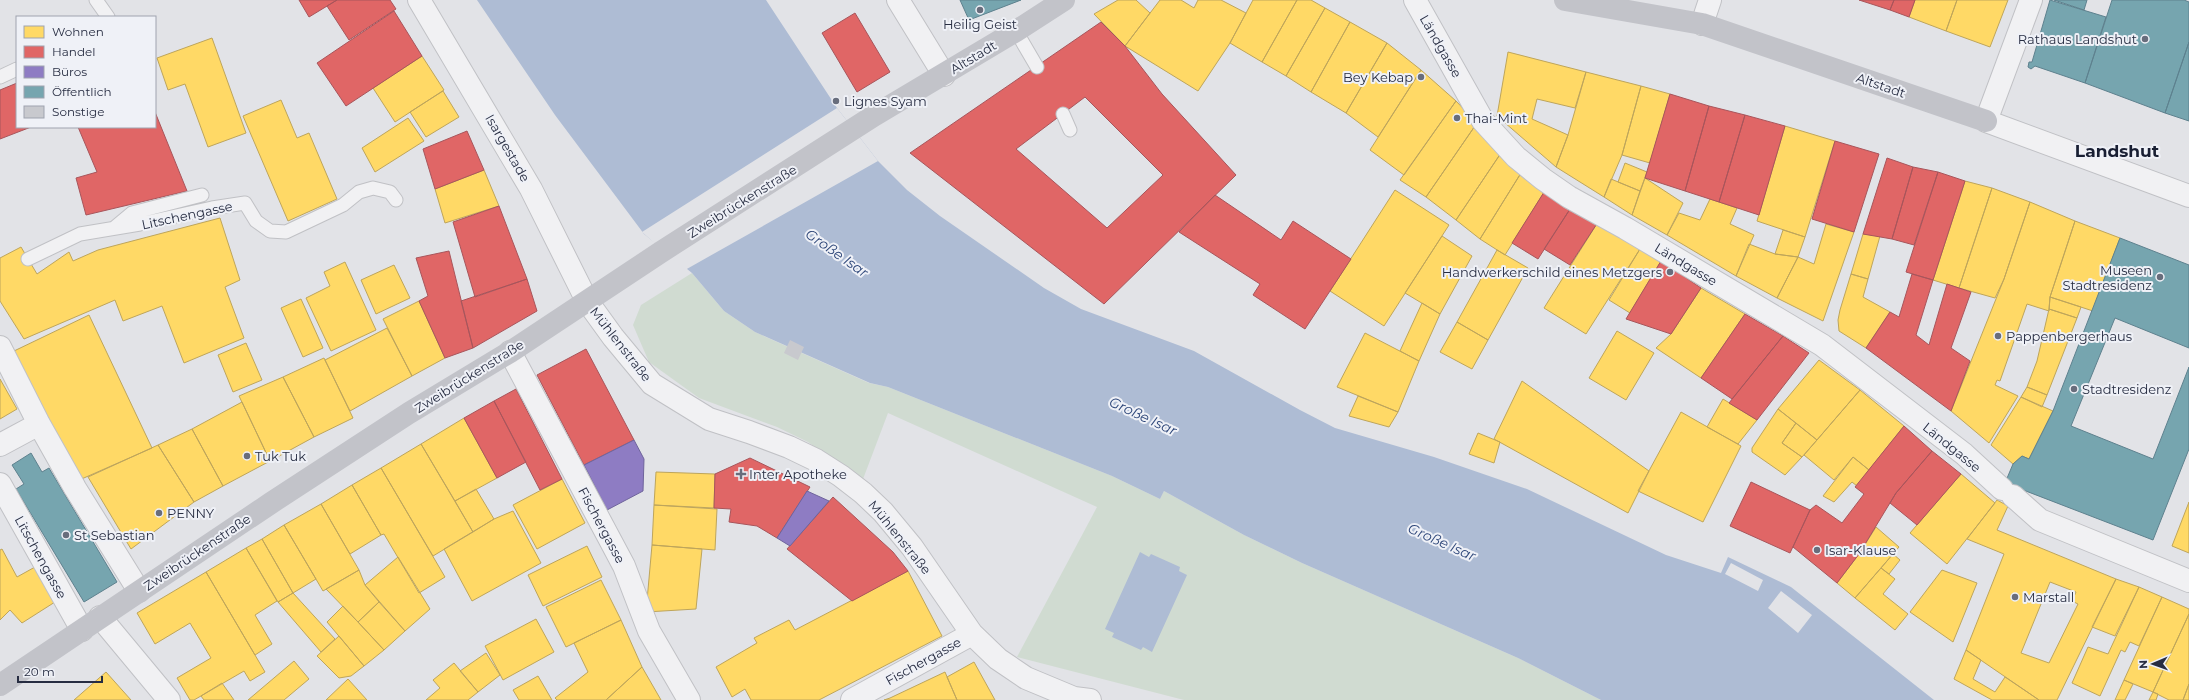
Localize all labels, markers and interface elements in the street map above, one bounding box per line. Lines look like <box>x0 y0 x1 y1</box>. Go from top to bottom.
marker: Heilig Geist <box>975 5 985 15</box>
street label: Ländgasse <box>1417 12 1466 80</box>
legend <box>16 16 156 128</box>
place label: Heilig Geist <box>943 16 1017 32</box>
text: Wohnen <box>52 24 104 39</box>
place label: Rathaus Landshut <box>2018 31 2137 47</box>
marker: Rathaus Landshut <box>2140 34 2150 44</box>
street label: Altstadt <box>947 37 999 77</box>
text: Handel <box>52 44 96 59</box>
text: Büros <box>52 64 87 79</box>
place label: Bey Kebap <box>1343 69 1413 85</box>
street label: Altstadt <box>1854 69 1908 101</box>
marker: Bey Kebap <box>1416 72 1426 82</box>
text: Öffentlich <box>52 84 112 99</box>
place label: Lignes Syam <box>844 93 927 109</box>
marker: Lignes Syam <box>831 96 841 106</box>
text: Sonstige <box>52 104 104 119</box>
place label: Thai-Mint <box>1465 110 1527 126</box>
street label: Isargestade <box>482 111 534 185</box>
marker: Thai-Mint <box>1452 113 1462 123</box>
district label: Landshut <box>2075 141 2160 161</box>
street label: Zweibrückenstraße <box>685 161 800 241</box>
street label: Litschengasse <box>140 198 234 232</box>
water label: Große Isar <box>802 225 872 281</box>
street label: Ländgasse <box>1652 239 1720 289</box>
place label: Museen Stadtresidenz <box>2062 262 2152 293</box>
place label: Handwerkerschild eines Metzgers <box>1442 264 1662 280</box>
marker: Handwerkerschild eines Metzgers <box>1665 267 1675 277</box>
marker: Museen Stadtresidenz <box>2155 272 2165 282</box>
street label: Mühlenstraße <box>587 303 655 385</box>
place label: Pappenbergerhaus <box>2006 328 2132 344</box>
marker: Pappenbergerhaus <box>1993 331 2003 341</box>
street label: Zweibrückenstraße <box>412 336 527 416</box>
place label: Stadtresidenz <box>2082 381 2172 397</box>
marker: Stadtresidenz <box>2069 384 2079 394</box>
water label: Große Isar <box>1106 392 1180 440</box>
street label: Ländgasse <box>1920 419 1984 475</box>
place label: Tuk Tuk <box>255 448 306 464</box>
marker: Tuk Tuk <box>242 451 252 461</box>
place label: Inter Apotheke <box>749 466 847 482</box>
marker: Inter Apotheke <box>736 469 746 479</box>
street label: Fischergasse <box>575 484 629 566</box>
street label: Mühlenstraße <box>865 497 935 577</box>
place label: PENNY <box>167 505 215 521</box>
marker: PENNY <box>154 508 164 518</box>
street label: Zweibrückenstraße <box>141 510 254 594</box>
street label: Litschengasse <box>12 513 70 601</box>
water label: Große Isar <box>1405 519 1479 565</box>
place label: St Sebastian <box>74 527 155 543</box>
marker: St Sebastian <box>61 530 71 540</box>
place label: Isar-Klause <box>1825 542 1896 558</box>
marker: Isar-Klause <box>1812 545 1822 555</box>
place label: Marstall <box>2023 589 2074 605</box>
marker: Marstall <box>2010 592 2020 602</box>
street label: Fischergasse <box>882 634 964 688</box>
north arrow <box>2133 644 2173 684</box>
scale bar <box>18 658 102 684</box>
text: N <box>2136 660 2150 669</box>
text: 20 m <box>24 664 55 679</box>

